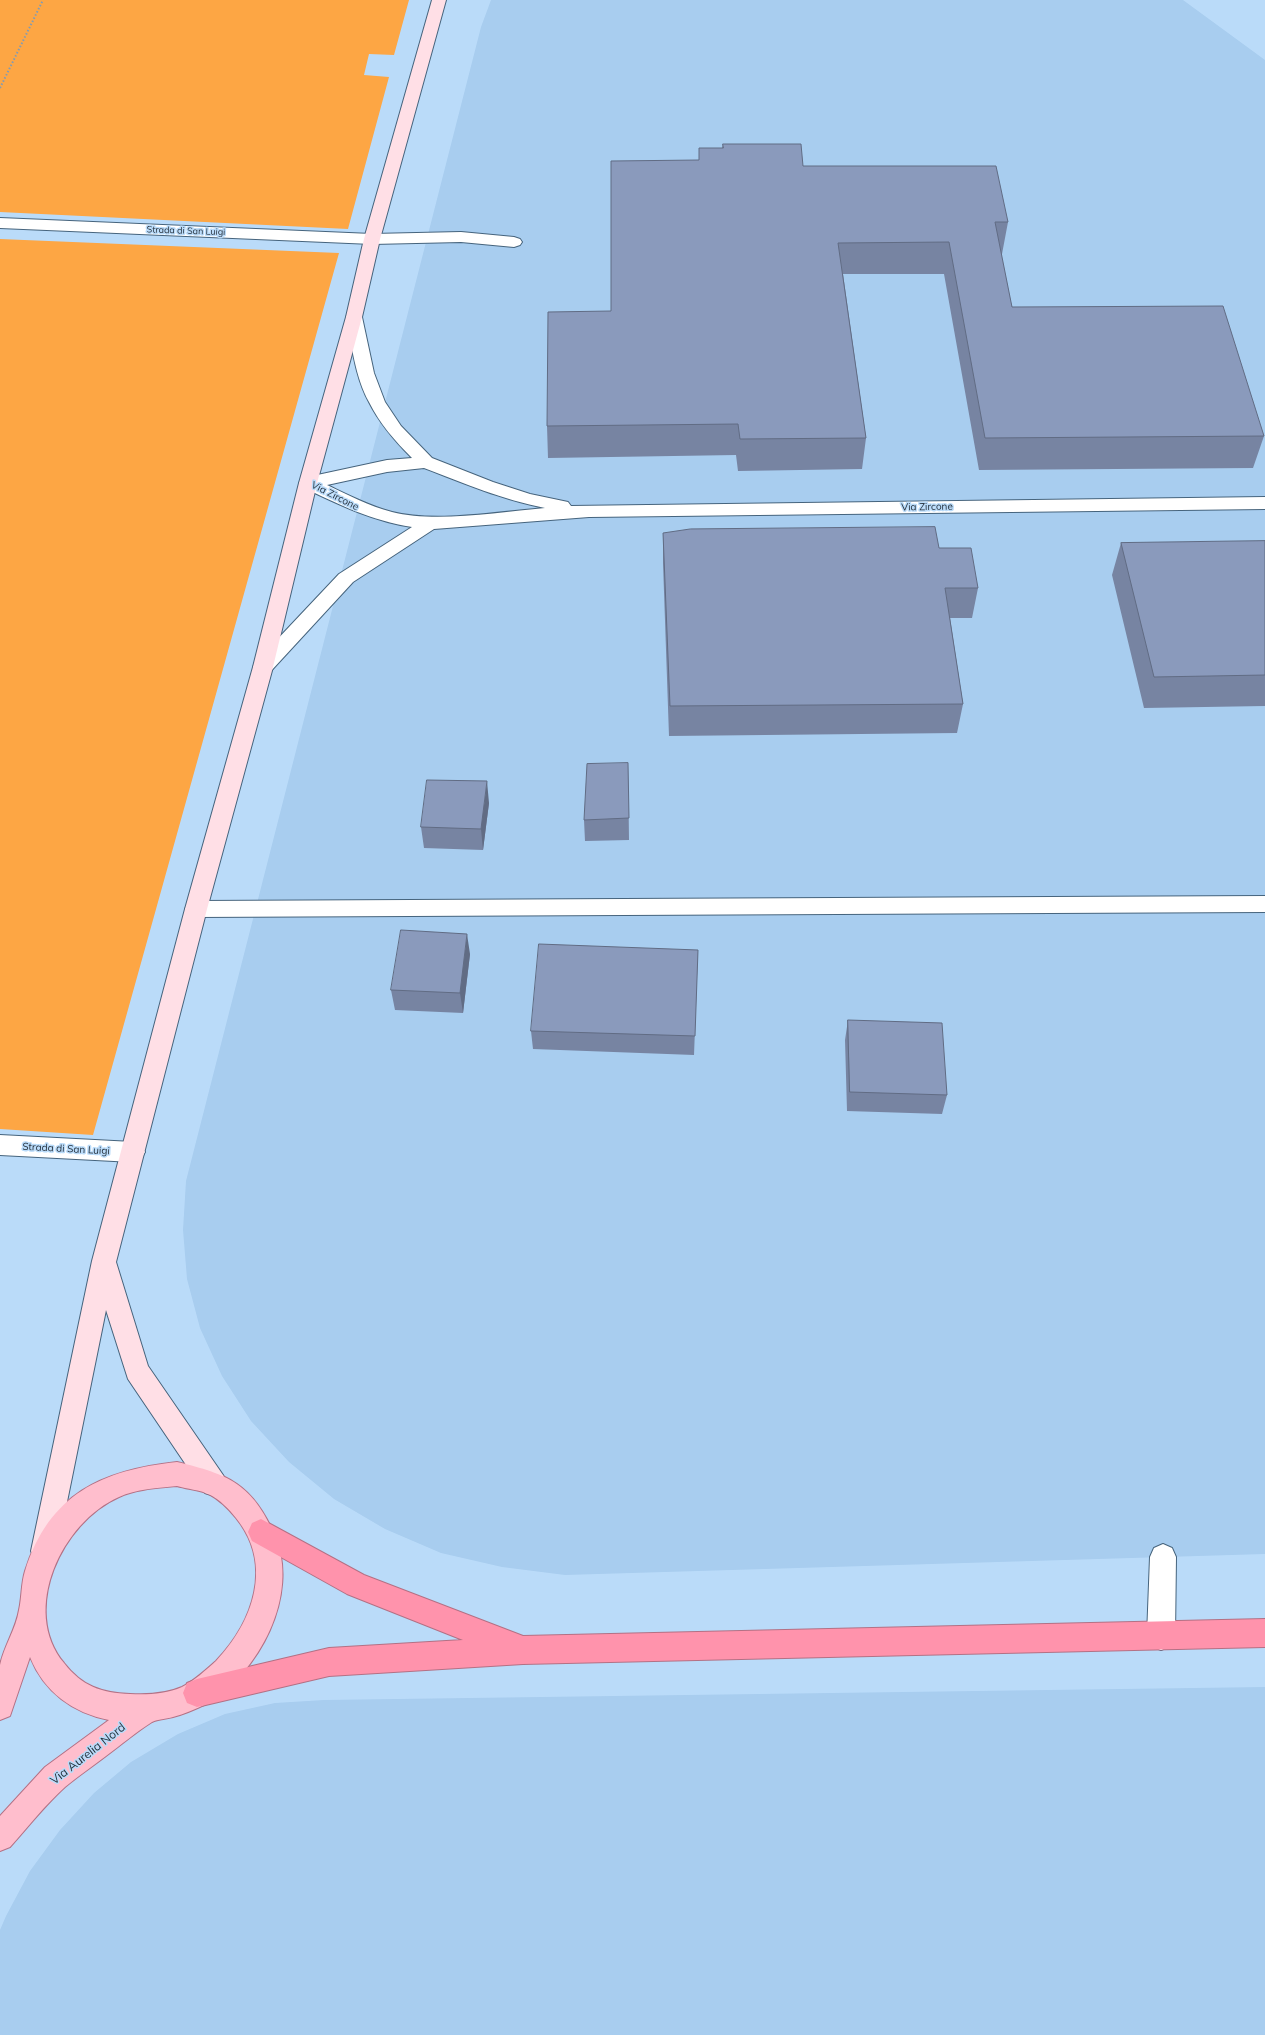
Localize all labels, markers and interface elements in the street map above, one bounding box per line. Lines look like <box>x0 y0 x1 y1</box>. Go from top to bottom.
street label: Strada di San Luigi <box>146 224 226 238</box>
street label: Via Zircone <box>309 479 361 513</box>
street label: Via Zircone <box>901 501 953 513</box>
street label: Strada di San Luigi <box>22 1141 110 1157</box>
street label: Via Aurelia Nord <box>48 1720 128 1788</box>

